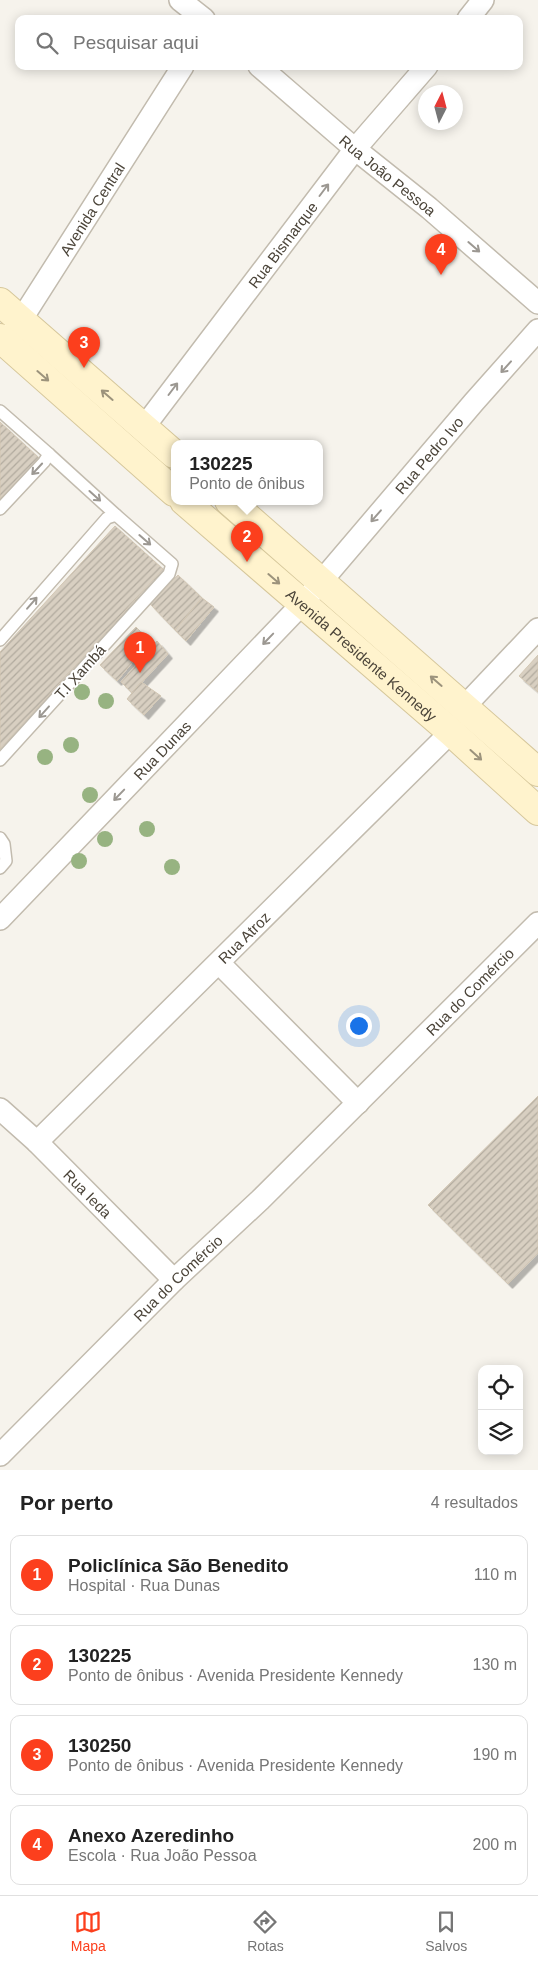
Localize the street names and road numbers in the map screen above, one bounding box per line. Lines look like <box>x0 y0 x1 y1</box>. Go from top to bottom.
street label: Rua João Pessoa <box>336 131 440 219</box>
street label: Avenida Central <box>56 159 128 258</box>
street label: Rua Bismarque <box>244 198 320 291</box>
street label: Rua Pedro Ivo <box>391 413 466 497</box>
street label: Avenida Presidente Kennedy <box>283 585 441 725</box>
street label: T.I Xambá <box>51 641 109 703</box>
street label: Rua Dunas <box>130 717 194 783</box>
street label: Rua Atroz <box>214 908 273 966</box>
street label: Rua do Comércio <box>422 944 517 1038</box>
street label: Rua Ieda <box>61 1166 116 1221</box>
street label: Rua do Comércio <box>130 1231 226 1324</box>

